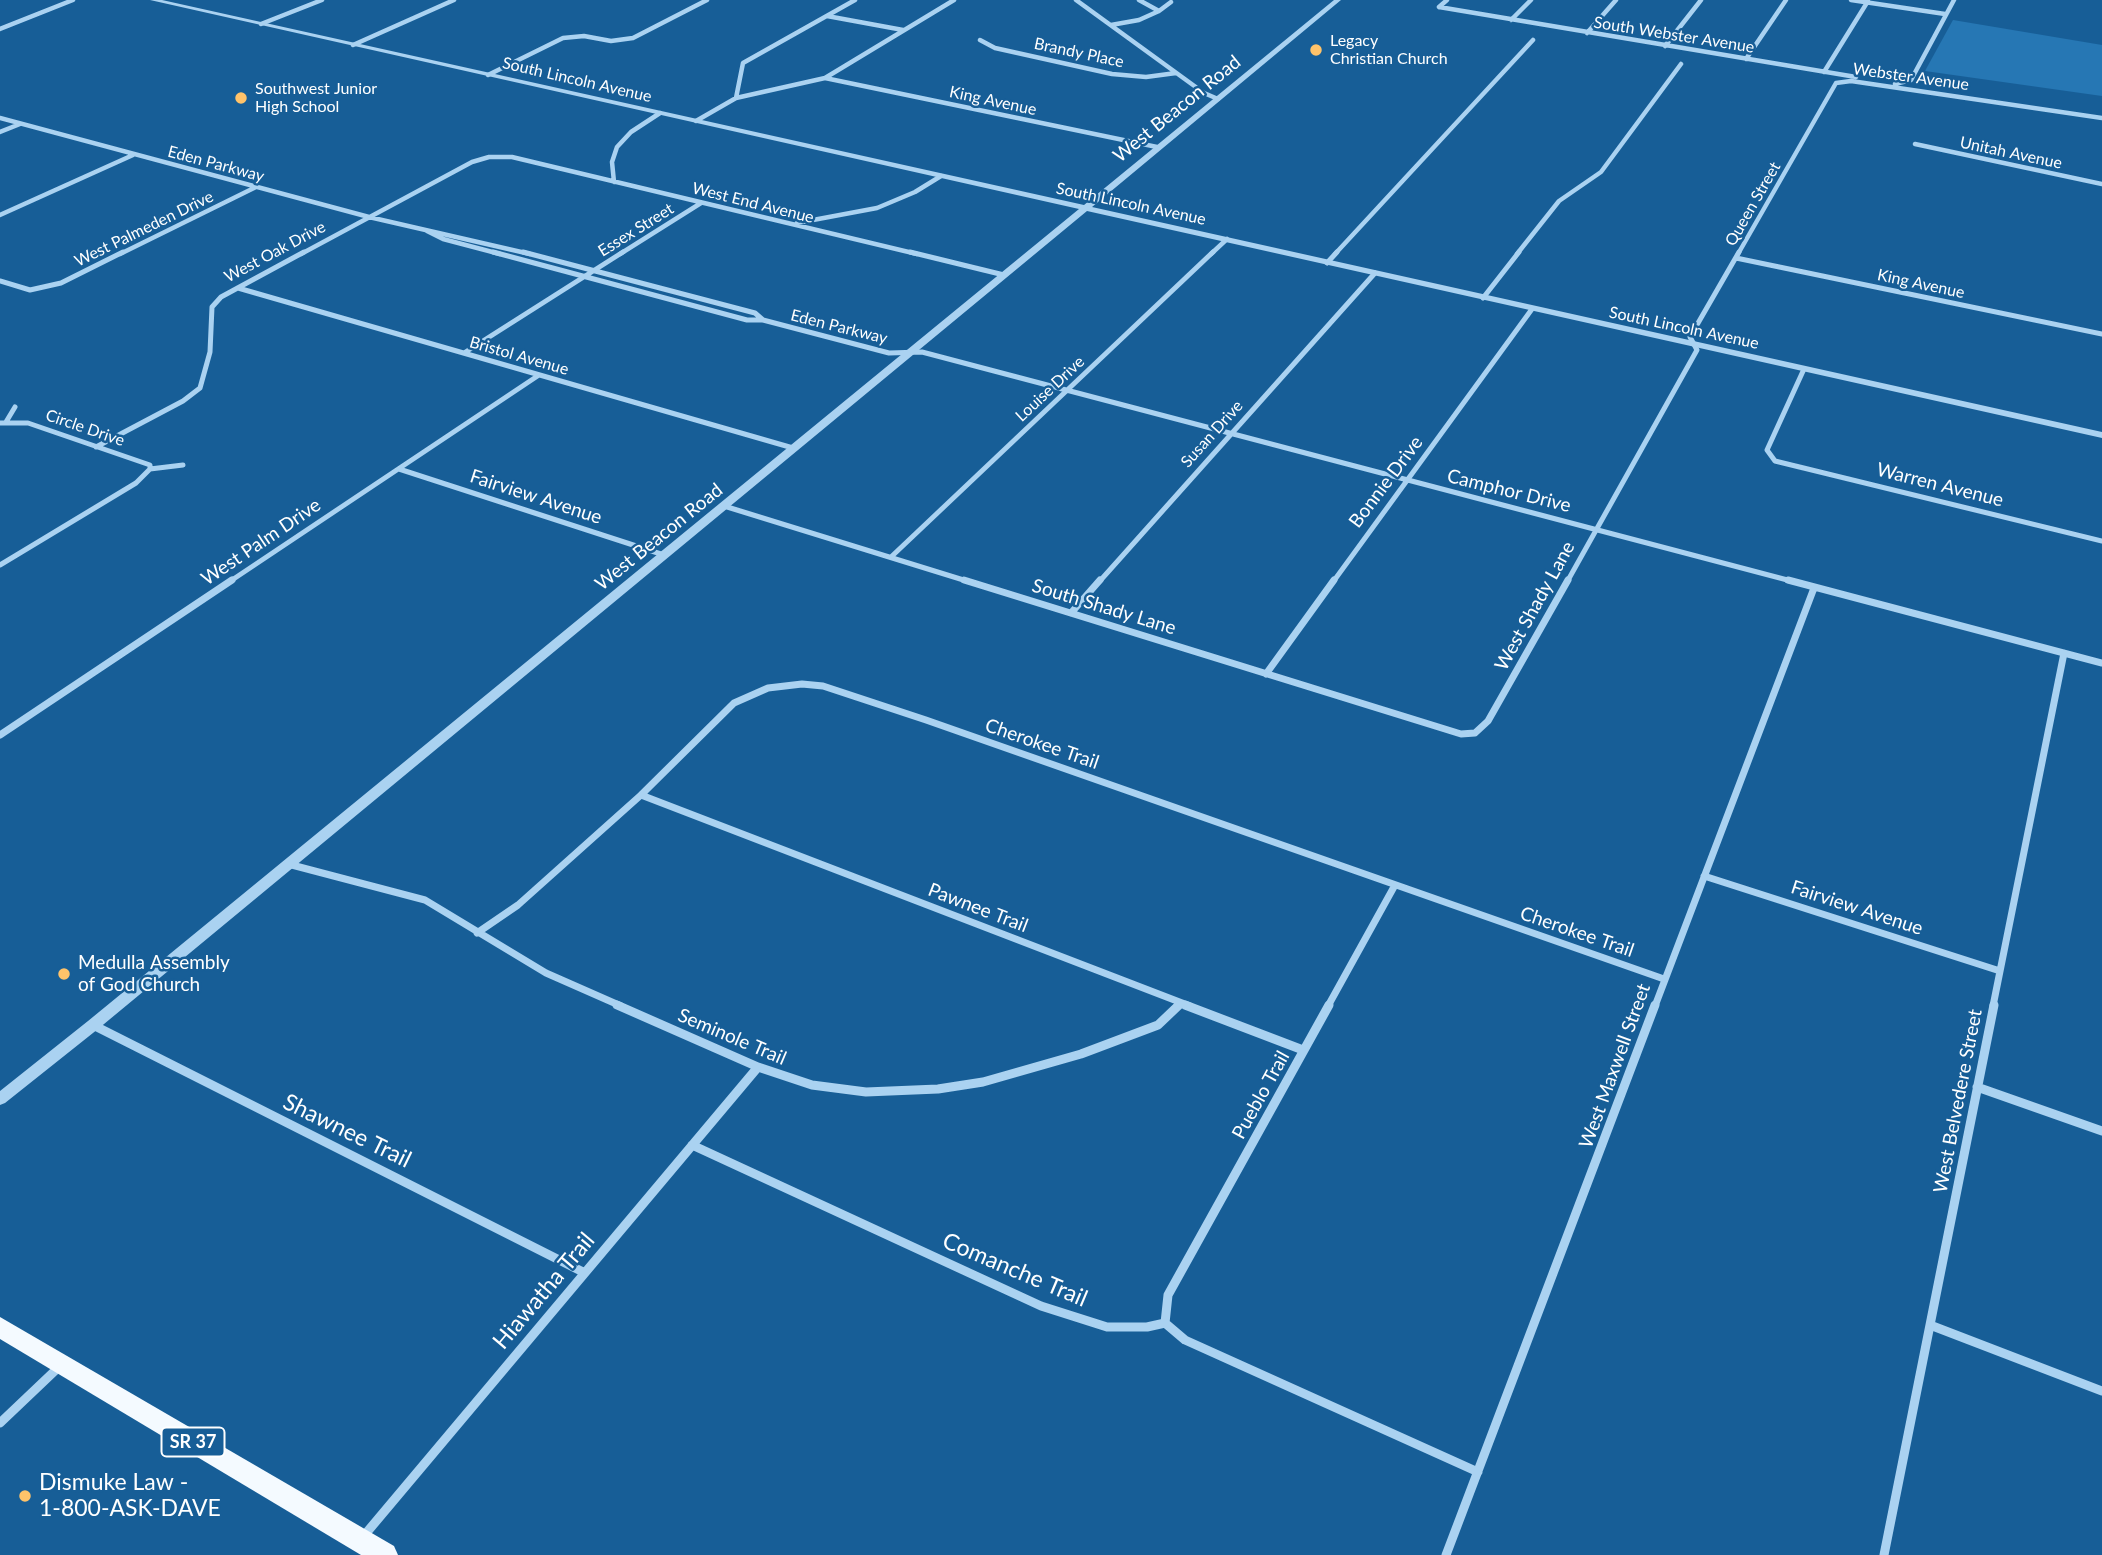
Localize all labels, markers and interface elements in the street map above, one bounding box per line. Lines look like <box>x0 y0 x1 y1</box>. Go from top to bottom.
street label: South Webster Avenue <box>1592 13 1756 57</box>
place label: Legacy Christian Church <box>1330 31 1448 69</box>
street label: Brandy Place <box>1032 34 1126 72</box>
marker: Legacy Christian Church <box>1308 42 1324 58</box>
street label: West Beacon Road <box>1109 51 1245 167</box>
street label: South Lincoln Avenue <box>500 53 654 107</box>
street label: Webster Avenue <box>1852 59 1970 95</box>
place label: Southwest Junior High School <box>255 79 377 117</box>
street label: King Avenue <box>948 82 1038 120</box>
marker: Southwest Junior High School <box>233 90 249 106</box>
street label: Unitah Avenue <box>1958 133 2064 173</box>
street label: Eden Parkway <box>166 142 266 186</box>
street label: Queen Street <box>1721 159 1785 249</box>
street label: West End Avenue <box>690 179 816 227</box>
street label: South Lincoln Avenue <box>1054 179 1208 229</box>
street label: West Palmeden Drive <box>71 187 217 271</box>
street label: Essex Street <box>595 199 677 261</box>
street label: West Oak Drive <box>221 217 329 287</box>
street label: King Avenue <box>1876 265 1966 303</box>
street label: South Lincoln Avenue <box>1607 303 1761 353</box>
street label: Eden Parkway <box>789 306 889 348</box>
street label: Bristol Avenue <box>467 333 571 379</box>
street label: Louise Drive <box>1012 352 1088 426</box>
street label: Susan Drive <box>1177 397 1247 471</box>
street label: Circle Drive <box>43 406 127 450</box>
street label: Bonnie Drive <box>1344 432 1428 532</box>
street label: Warren Avenue <box>1874 458 2006 512</box>
street label: Fairview Avenue <box>467 465 605 529</box>
street label: Camphor Drive <box>1445 465 1573 517</box>
street label: West Beacon Road <box>591 479 727 595</box>
street label: West Palm Drive <box>197 494 325 590</box>
street label: West Shady Lane <box>1490 538 1580 674</box>
street label: South Shady Lane <box>1029 574 1179 640</box>
street label: Cherokee Trail <box>982 714 1102 774</box>
street label: Fairview Avenue <box>1788 876 1926 940</box>
street label: Pawnee Trail <box>925 878 1031 938</box>
street label: Cherokee Trail <box>1517 902 1637 962</box>
place label: Medulla Assembly of God Church <box>78 952 230 996</box>
marker: Medulla Assembly of God Church <box>56 966 72 982</box>
street label: West Maxwell Street <box>1575 981 1655 1151</box>
street label: Seminole Trail <box>674 1004 790 1070</box>
street label: West Belvedere Street <box>1929 1007 1987 1195</box>
street label: Pueblo Trail <box>1227 1047 1295 1143</box>
street label: Shawnee Trail <box>278 1088 416 1174</box>
street label: Hiawatha Trail <box>487 1227 601 1355</box>
street label: Comanche Trail <box>938 1227 1092 1313</box>
road number: SR 37 <box>162 1428 224 1456</box>
place label: Dismuke Law - 1-800-ASK-DAVE <box>39 1469 221 1523</box>
marker: Dismuke Law - 1-800-ASK-DAVE <box>17 1488 33 1504</box>

